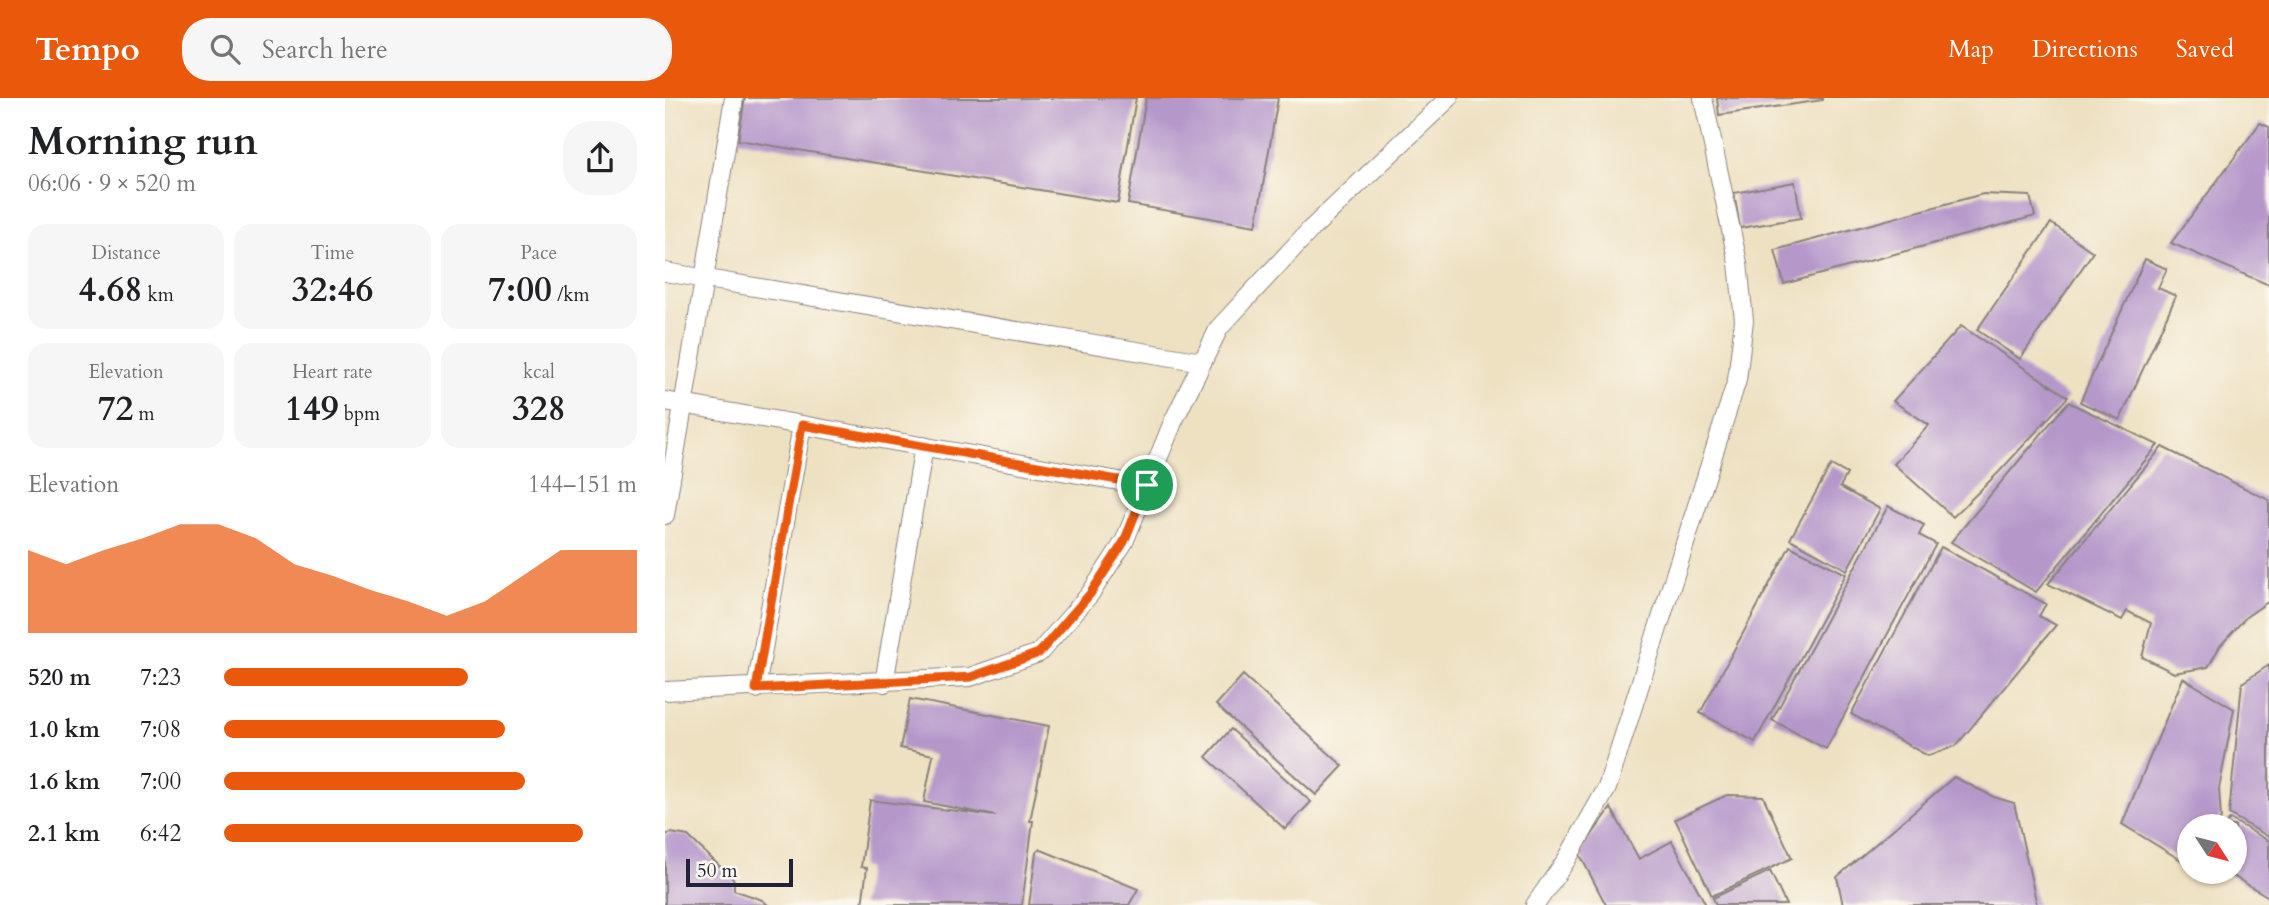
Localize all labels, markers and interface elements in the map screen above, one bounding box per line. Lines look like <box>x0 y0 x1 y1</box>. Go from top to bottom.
search box <box>182 18 672 81</box>
text: Tempo <box>35 27 140 72</box>
icon: search <box>206 30 244 68</box>
text: Search here <box>262 32 388 67</box>
text: Map <box>1948 33 1994 66</box>
text: Directions <box>2032 33 2138 66</box>
text: Saved <box>2176 33 2234 66</box>
text: Morning run <box>28 116 258 168</box>
button: share <box>563 121 637 195</box>
text: 06:06 · 9 × 520 m <box>28 168 196 199</box>
text: Distance <box>91 240 161 266</box>
text: Time <box>311 240 354 266</box>
text: Pace <box>520 240 557 266</box>
text: 4.68 <box>79 266 142 314</box>
text: 32:46 <box>292 266 373 314</box>
text: 7:00 <box>488 266 552 314</box>
text: km <box>142 282 174 308</box>
text: /km <box>552 282 590 308</box>
text: Elevation <box>88 359 164 385</box>
text: Heart rate <box>292 359 373 385</box>
text: kcal <box>523 359 555 385</box>
text: 72 <box>98 385 134 433</box>
text: 149 <box>285 385 339 433</box>
text: 328 <box>512 385 566 433</box>
text: m <box>134 401 155 427</box>
text: bpm <box>339 401 380 427</box>
pin <box>1117 455 1177 515</box>
icon: arrive <box>1128 466 1166 504</box>
text: Elevation <box>28 469 119 500</box>
text: 144–151 m <box>528 469 637 500</box>
text: 520 m <box>28 662 91 693</box>
text: 7:23 <box>140 662 181 693</box>
text: 1.0 km <box>28 714 100 745</box>
text: 7:08 <box>140 714 181 745</box>
text: 1.6 km <box>28 766 100 797</box>
text: 7:00 <box>140 766 181 797</box>
north arrow <box>2177 814 2247 884</box>
map controls <box>2177 814 2247 884</box>
text: 2.1 km <box>28 818 100 849</box>
text: 6:42 <box>140 818 181 849</box>
scale bar <box>686 856 793 888</box>
text: 50 m <box>697 858 738 884</box>

